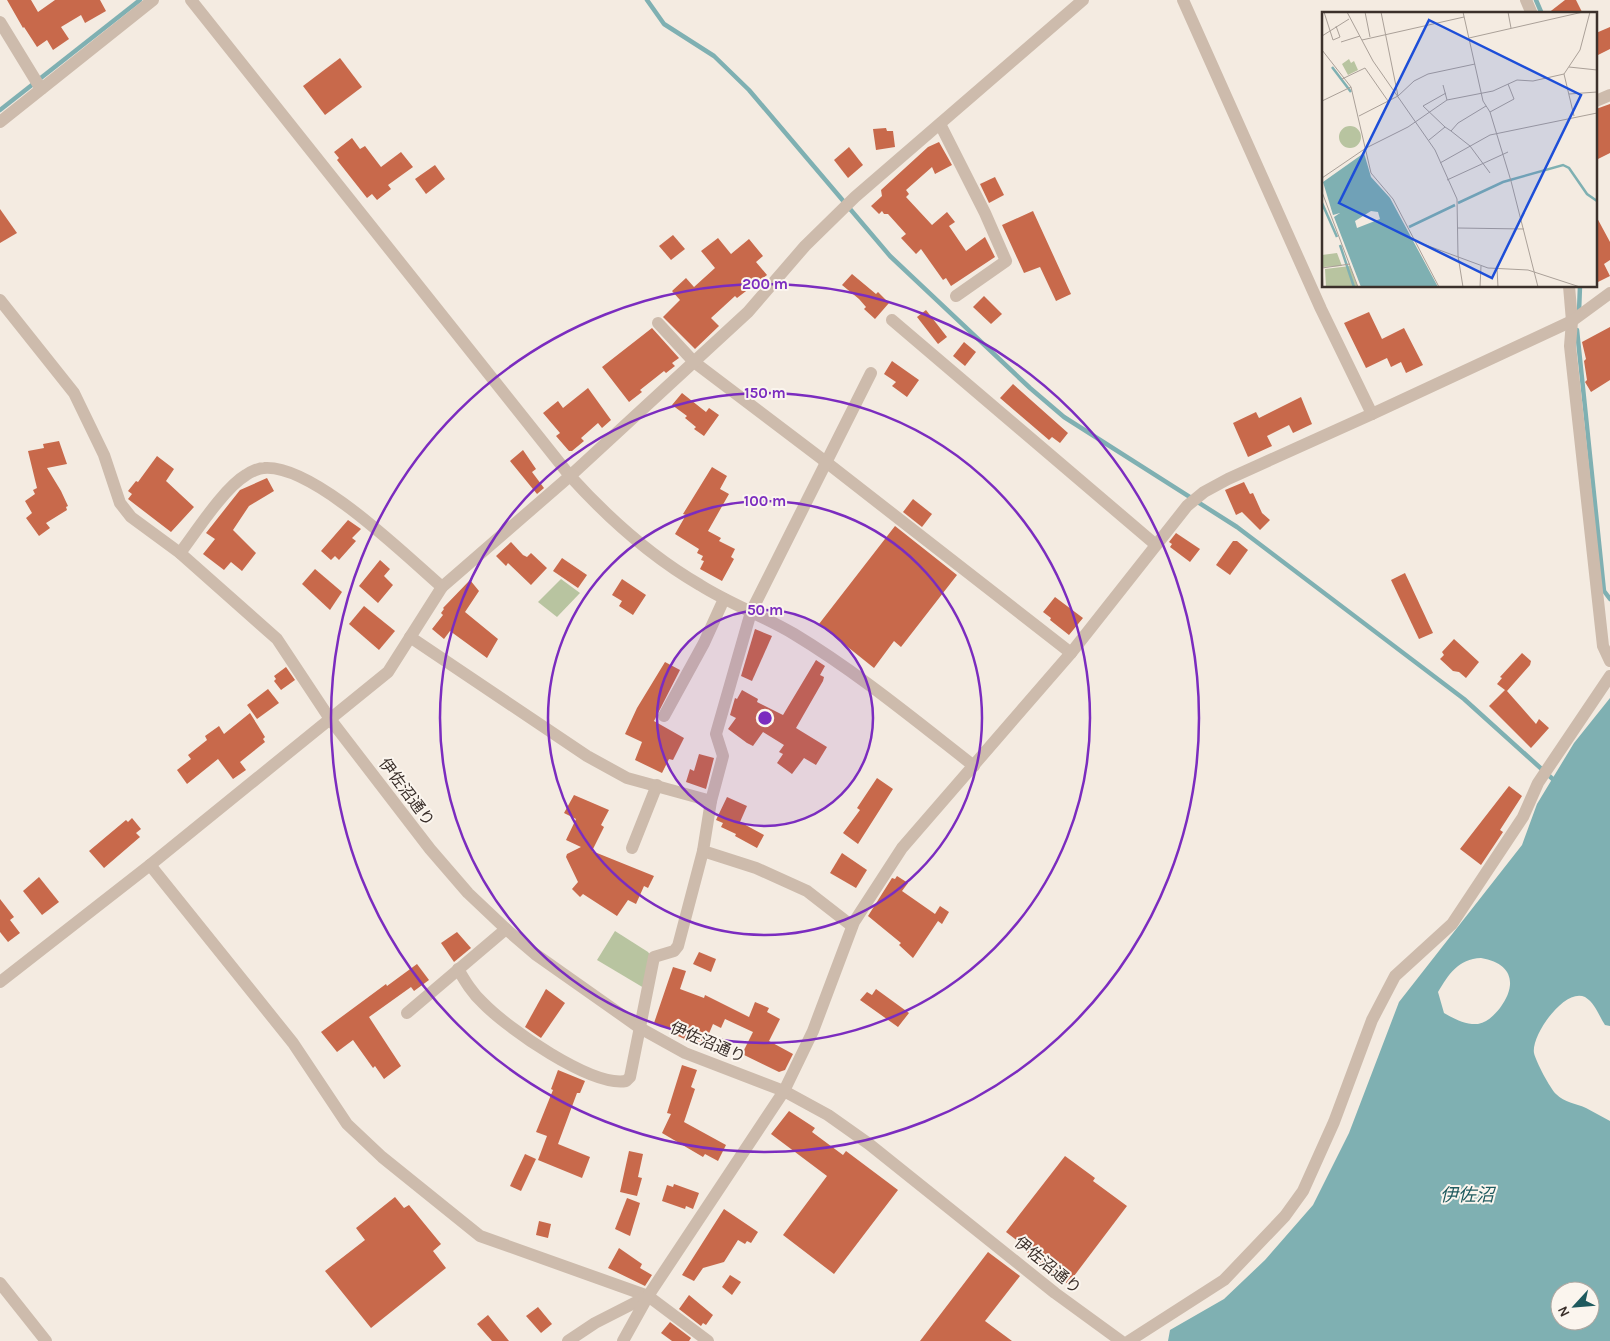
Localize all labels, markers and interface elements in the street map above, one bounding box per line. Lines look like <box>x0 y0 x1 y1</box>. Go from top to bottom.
inset map <box>1322 12 1598 288</box>
text: 200 m <box>742 275 788 293</box>
text: 150 m <box>744 384 786 402</box>
text: 100 m <box>744 492 786 510</box>
text: 50 m <box>747 601 783 619</box>
centre of rings <box>756 709 774 727</box>
street label: 伊佐沼通り <box>375 754 439 830</box>
street label: 伊佐沼通り <box>667 1018 749 1066</box>
water label: 伊佐沼 <box>1440 1184 1497 1206</box>
street label: 伊佐沼通り <box>1011 1232 1085 1298</box>
north arrow <box>1550 1281 1600 1331</box>
text: N <box>1554 1303 1574 1320</box>

